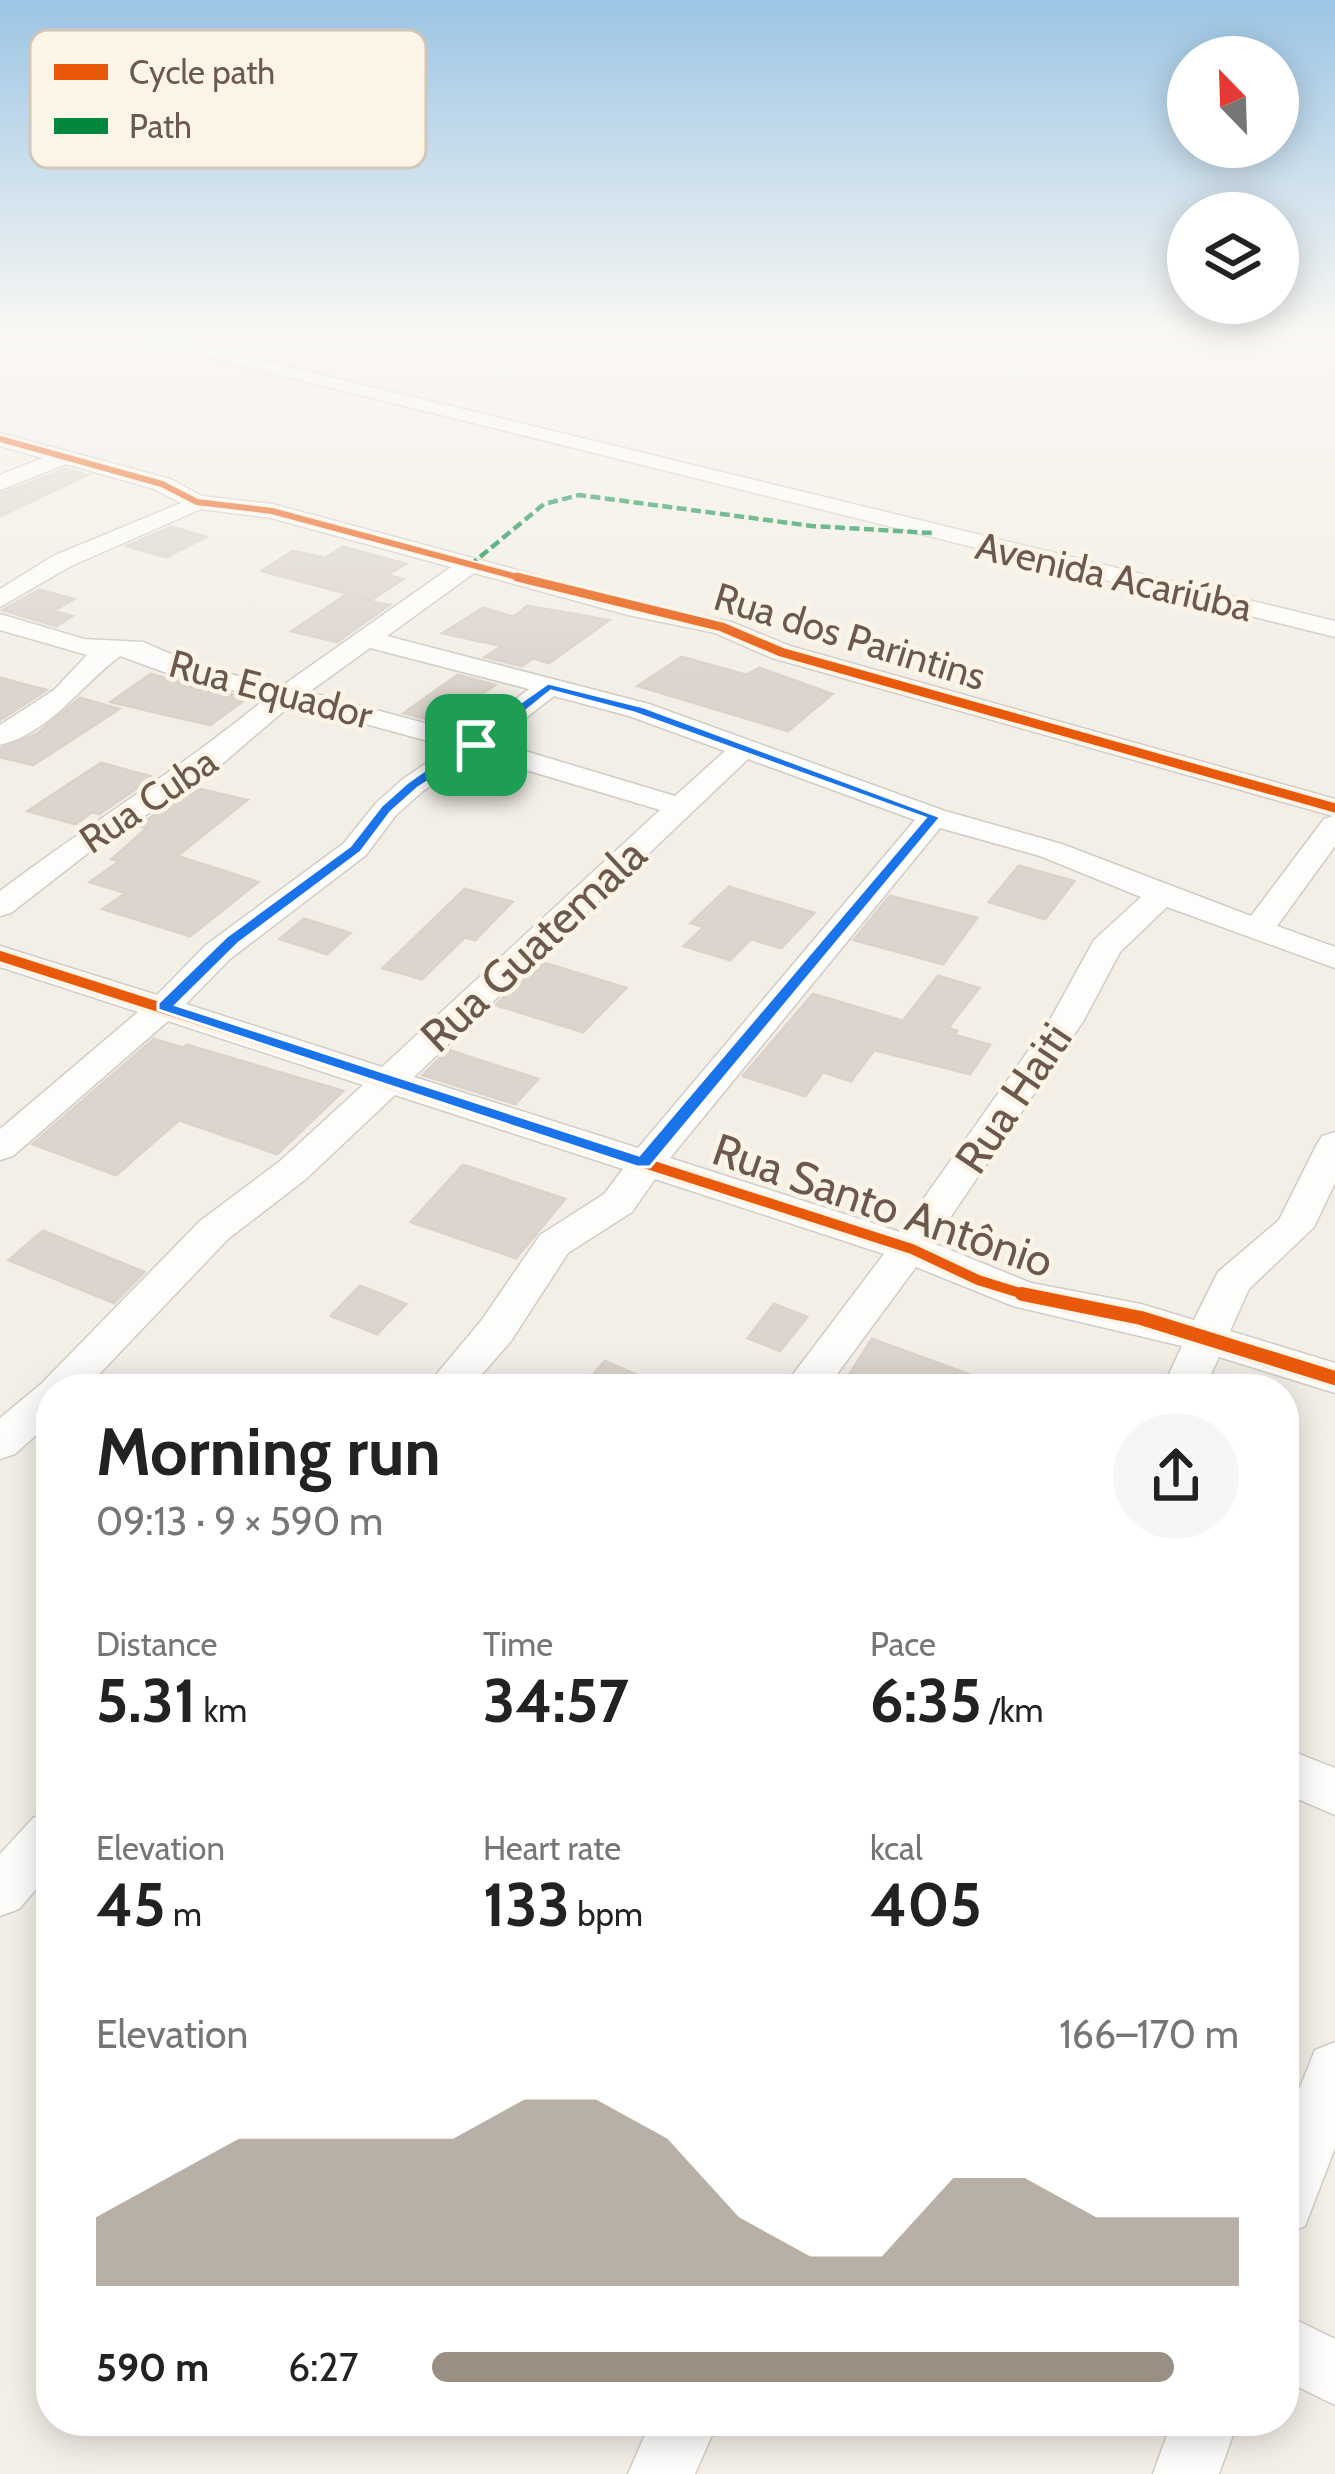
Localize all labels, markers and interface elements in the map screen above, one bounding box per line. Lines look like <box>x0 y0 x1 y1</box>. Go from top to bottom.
legend <box>30 30 426 168</box>
north arrow <box>1167 36 1299 168</box>
map controls <box>1167 36 1299 324</box>
text: Cycle path <box>129 52 275 92</box>
text: Path <box>129 106 192 146</box>
button: layers <box>1167 192 1299 324</box>
street label: Avenida Acariúba <box>971 521 1257 631</box>
street label: Rua dos Parintins <box>709 572 991 700</box>
street label: Rua Equador <box>164 639 378 739</box>
pin <box>425 694 527 796</box>
icon: arrive <box>443 712 509 778</box>
street label: Rua Cuba <box>70 737 226 863</box>
street label: Rua Guatemala <box>409 827 657 1063</box>
street label: Rua Haiti <box>943 1013 1083 1183</box>
street label: Rua Santo Antônio <box>706 1121 1060 1289</box>
text: Morning run <box>96 1411 441 1492</box>
button: share <box>1113 1413 1239 1539</box>
text: 09:13 · 9 × 590 m <box>96 1497 383 1545</box>
text: Distance <box>96 1624 217 1664</box>
text: Time <box>483 1624 553 1664</box>
text: Pace <box>870 1624 936 1664</box>
text: 5.31 <box>96 1664 196 1737</box>
text: 34:57 <box>483 1664 629 1737</box>
text: 6:35 <box>870 1664 982 1737</box>
text: km <box>196 1690 247 1730</box>
text: /km <box>982 1690 1043 1730</box>
text: Elevation <box>96 1828 225 1868</box>
text: Heart rate <box>483 1828 621 1868</box>
text: kcal <box>870 1828 923 1868</box>
text: 45 <box>96 1868 165 1941</box>
text: 133 <box>483 1868 570 1941</box>
text: 405 <box>870 1868 982 1941</box>
text: m <box>165 1894 202 1934</box>
text: bpm <box>570 1894 643 1934</box>
text: Elevation <box>96 2010 248 2058</box>
text: 166–170 m <box>1059 2010 1239 2058</box>
text: 590 m <box>96 2343 209 2391</box>
text: 6:27 <box>288 2343 358 2391</box>

